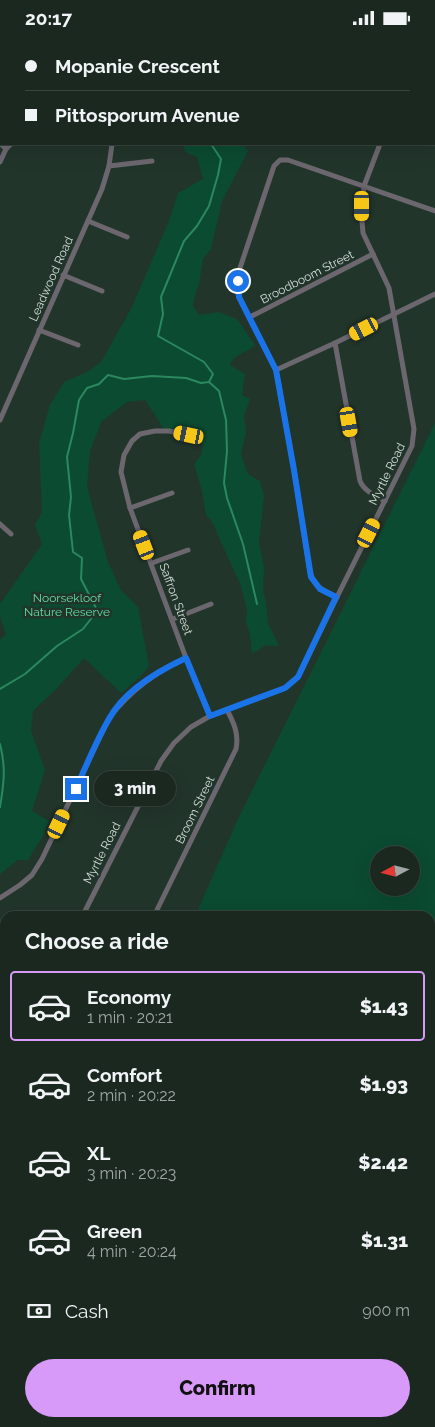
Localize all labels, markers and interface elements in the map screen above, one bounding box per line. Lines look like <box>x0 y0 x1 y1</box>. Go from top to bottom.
text: 20:17 <box>25 7 72 29</box>
text: Mopanie Crescent <box>55 55 220 77</box>
text: Pittosporum Avenue <box>55 104 240 126</box>
car <box>354 191 369 221</box>
street label: Leadwood Road <box>26 235 76 323</box>
street label: Broodboom Street <box>258 247 356 307</box>
route start <box>227 270 249 292</box>
car <box>347 316 380 342</box>
car <box>339 406 358 438</box>
car <box>172 425 205 445</box>
street label: Myrtle Road <box>366 441 408 507</box>
car <box>355 516 382 550</box>
car <box>131 528 156 562</box>
street label: Saffron Street <box>157 561 195 637</box>
park label: Noorsekloof Nature Reserve <box>24 591 110 619</box>
callout: 3 min <box>94 771 176 807</box>
street label: Broom Street <box>173 774 217 846</box>
route end <box>65 778 87 800</box>
text: 3 min <box>114 779 156 798</box>
car <box>45 807 72 841</box>
street label: Myrtle Road <box>80 820 124 886</box>
north arrow <box>370 846 420 896</box>
map controls <box>370 846 420 896</box>
text: Choose a ride <box>25 928 169 954</box>
icon: car <box>27 984 72 1029</box>
text: Economy <box>87 986 171 1008</box>
text: $1.43 <box>360 995 408 1017</box>
text: 1 min · 20:21 <box>87 1008 173 1027</box>
icon: car <box>27 1062 72 1107</box>
text: Comfort <box>87 1064 162 1086</box>
text: $1.93 <box>359 1073 408 1095</box>
text: 2 min · 20:22 <box>87 1086 176 1105</box>
icon: car <box>27 1140 72 1185</box>
text: XL <box>87 1142 110 1164</box>
text: $2.42 <box>358 1151 408 1173</box>
text: 3 min · 20:23 <box>87 1164 176 1183</box>
icon: car <box>27 1218 72 1263</box>
text: Green <box>87 1220 142 1242</box>
text: $1.31 <box>361 1229 408 1251</box>
text: 4 min · 20:24 <box>87 1242 177 1261</box>
icon: cash <box>25 1297 53 1325</box>
text: Cash <box>65 1300 109 1322</box>
text: 900 m <box>362 1301 410 1320</box>
button: Confirm <box>25 1359 410 1417</box>

